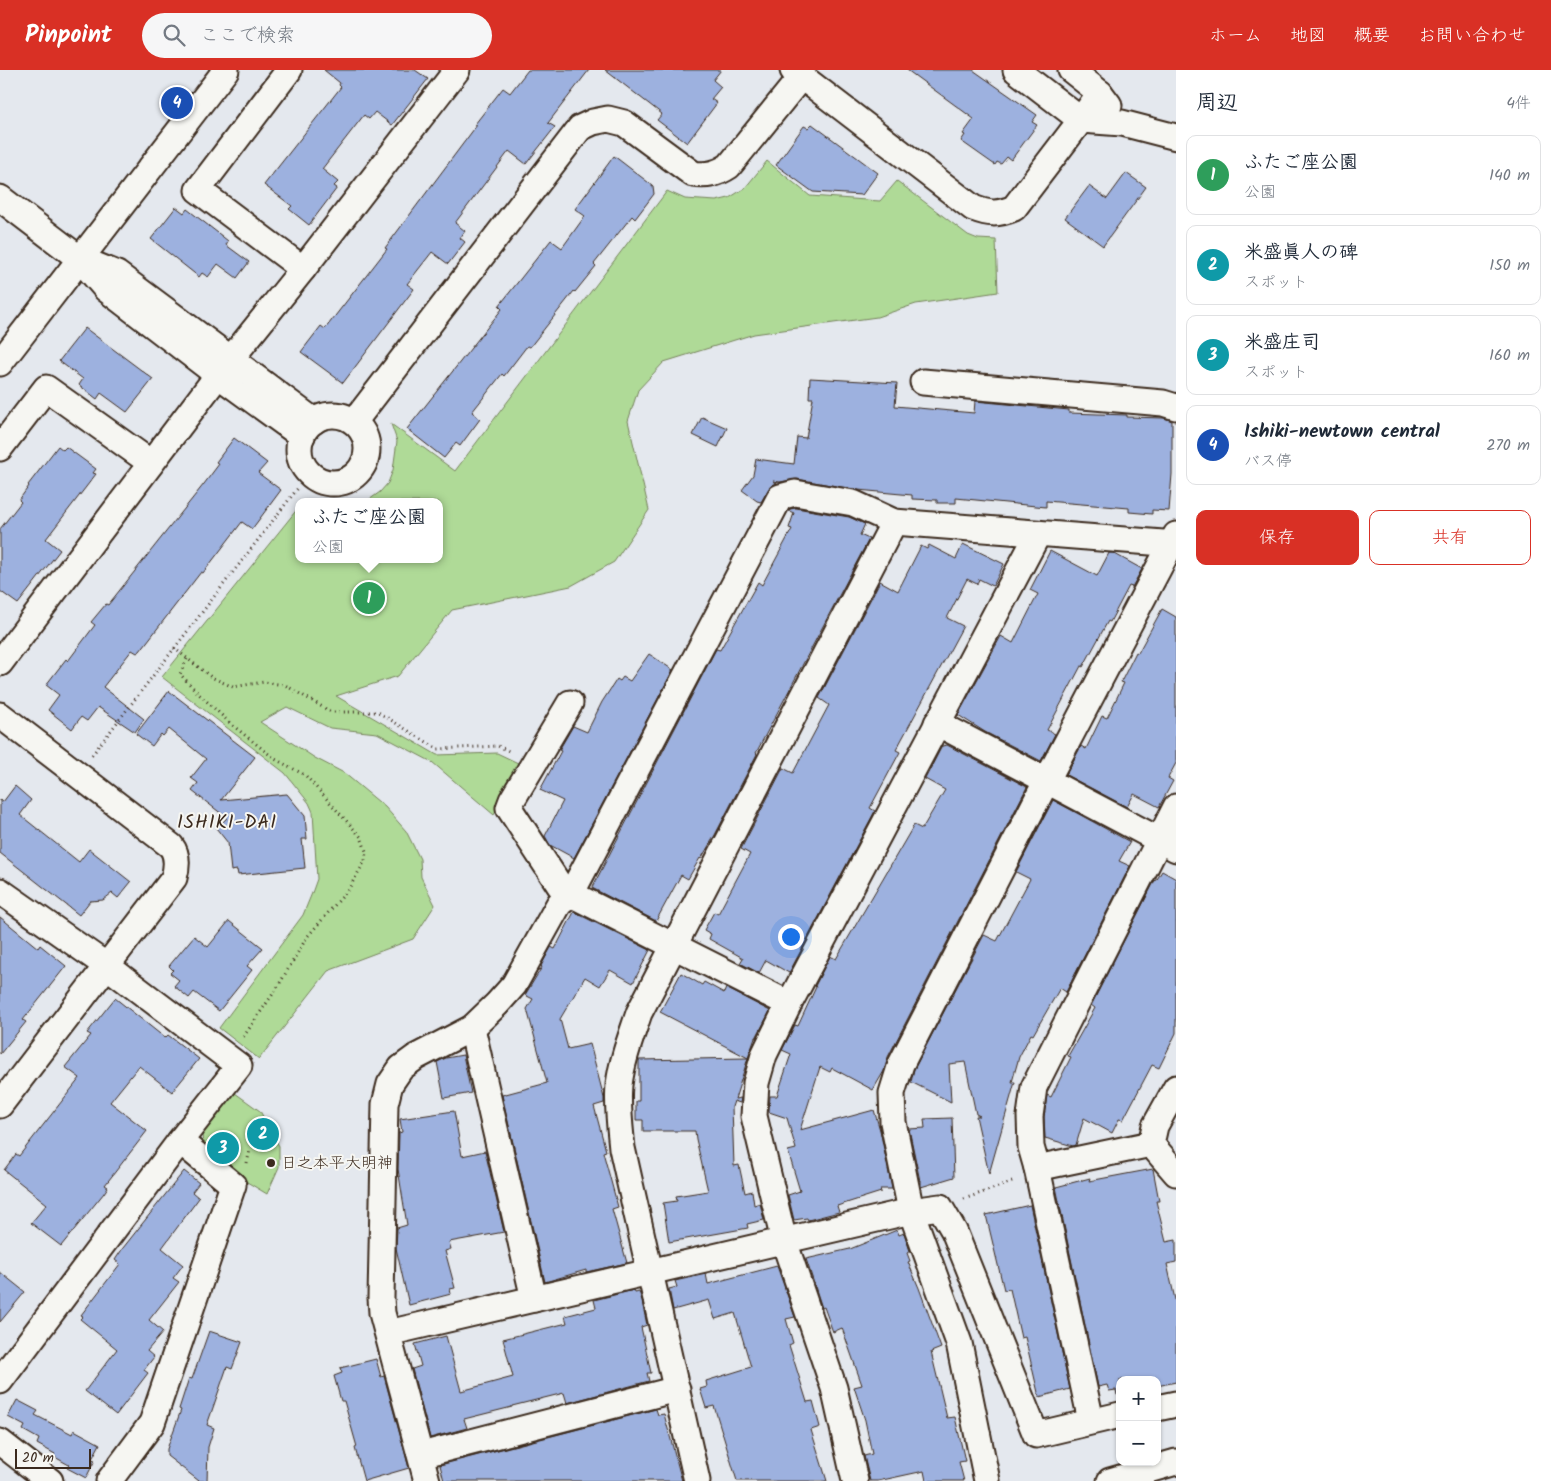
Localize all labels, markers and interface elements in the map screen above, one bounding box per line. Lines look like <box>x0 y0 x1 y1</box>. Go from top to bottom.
search box <box>142 13 492 58</box>
text: Pinpoint <box>25 16 112 55</box>
icon: search <box>160 21 188 49</box>
text: ここで検索 <box>200 21 295 51</box>
text: ホーム <box>1209 22 1262 51</box>
text: 地図 <box>1290 22 1326 51</box>
text: 概要 <box>1354 22 1390 51</box>
text: お問い合わせ <box>1418 22 1526 51</box>
pin: 4 <box>161 84 193 122</box>
text: 周辺 <box>1196 87 1238 120</box>
text: 4件 <box>1506 91 1531 116</box>
text: ふたご座公園 <box>1244 148 1358 178</box>
text: 1 <box>1211 163 1215 188</box>
text: 140 m <box>1489 163 1530 188</box>
text: 公園 <box>1244 180 1276 205</box>
text: 米盛眞人の碑 <box>1244 238 1358 268</box>
text: 2 <box>1208 253 1218 278</box>
text: 150 m <box>1489 253 1530 278</box>
text: スポット <box>1244 270 1308 295</box>
text: 米盛庄司 <box>1244 328 1320 358</box>
text: 3 <box>1209 343 1217 368</box>
text: 160 m <box>1489 343 1530 368</box>
text: スポット <box>1244 360 1308 385</box>
text: Ishiki-newtown central <box>1244 417 1440 447</box>
text: 4 <box>1209 433 1217 458</box>
text: 270 m <box>1486 433 1530 458</box>
text: バス停 <box>1244 449 1292 474</box>
popup <box>295 498 443 563</box>
text: ふたご座公園 <box>312 503 426 533</box>
button: 保存 <box>1196 510 1359 565</box>
button: 共有 <box>1369 510 1531 565</box>
text: 公園 <box>312 535 344 560</box>
pin: 1 <box>353 579 385 617</box>
district label: ISHIKI-DAI <box>177 808 277 838</box>
your location <box>778 924 804 950</box>
pin: 2 <box>247 1115 279 1153</box>
pin: 3 <box>207 1129 239 1167</box>
place label: 日之本平大明神 <box>281 1151 393 1176</box>
marker: 日之本平大明神 <box>265 1157 277 1169</box>
map controls <box>1116 1376 1161 1466</box>
button: + <box>1116 1376 1161 1421</box>
button: − <box>1116 1421 1161 1466</box>
scale bar <box>15 1446 91 1469</box>
text: 20 m <box>22 1447 54 1469</box>

